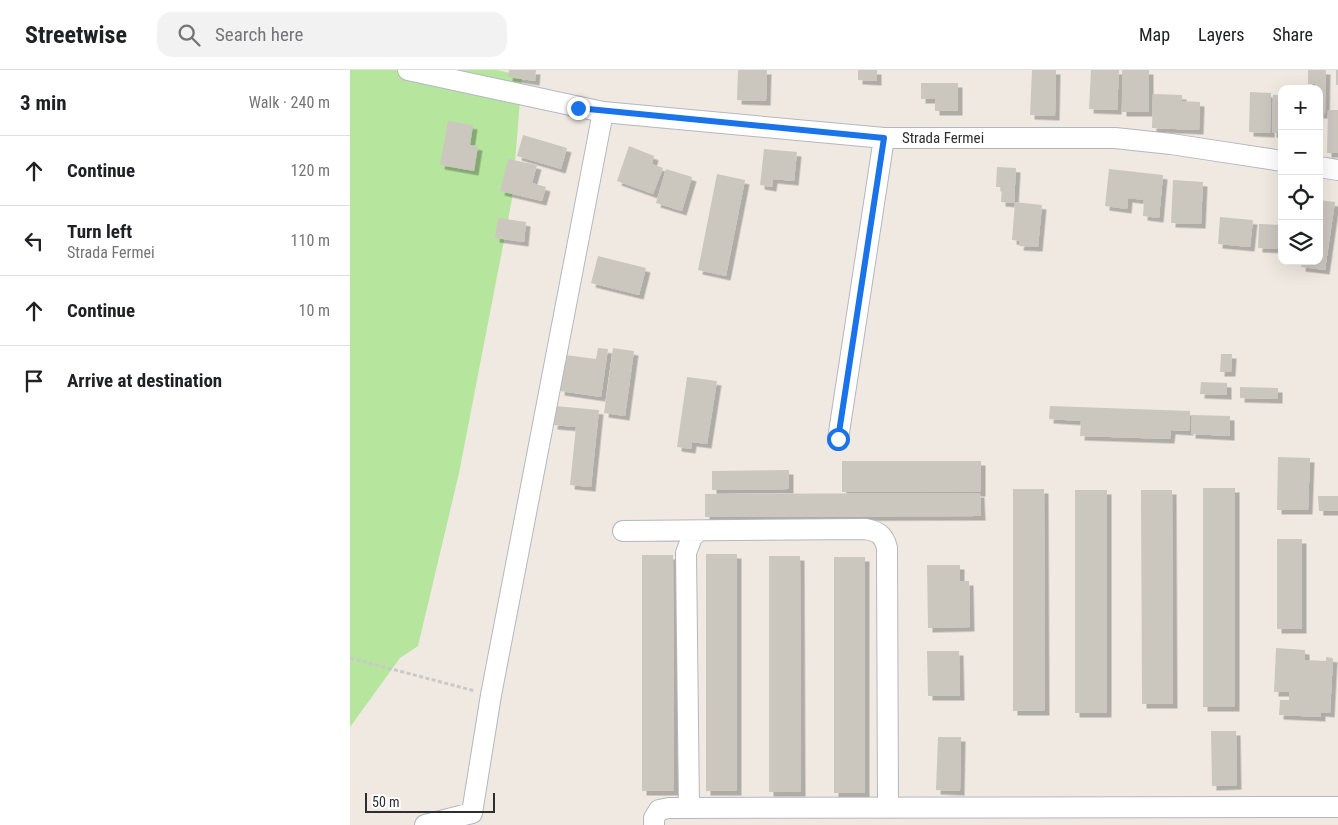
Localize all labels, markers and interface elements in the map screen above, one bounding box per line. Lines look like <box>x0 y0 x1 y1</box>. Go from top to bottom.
search box <box>157 12 507 57</box>
text: Streetwise <box>25 21 127 49</box>
icon: search <box>175 21 203 49</box>
text: Search here <box>215 23 303 46</box>
text: Map <box>1139 24 1170 45</box>
text: Layers <box>1198 24 1245 45</box>
text: Share <box>1273 24 1313 45</box>
map controls <box>1278 85 1323 265</box>
button: + <box>1278 85 1323 130</box>
text: 3 min <box>20 91 67 115</box>
text: Walk · 240 m <box>249 93 330 112</box>
route end <box>567 97 590 120</box>
street label: Strada Fermei <box>902 129 984 147</box>
button: − <box>1278 130 1323 175</box>
icon: ahead <box>20 157 48 185</box>
text: Continue <box>67 159 135 182</box>
text: 120 m <box>291 161 330 180</box>
button: locate <box>1278 175 1323 220</box>
text: Turn left <box>67 220 132 243</box>
button: layers <box>1278 220 1323 265</box>
icon: left <box>20 227 48 255</box>
text: 110 m <box>291 231 330 250</box>
text: Strada Fermei <box>67 243 155 262</box>
icon: ahead <box>20 297 48 325</box>
text: Continue <box>67 299 135 322</box>
text: 10 m <box>298 301 330 320</box>
icon: arrive <box>20 367 48 395</box>
text: Arrive at destination <box>67 369 222 392</box>
route start <box>827 428 850 451</box>
scale bar <box>365 790 495 813</box>
text: 50 m <box>372 794 400 810</box>

